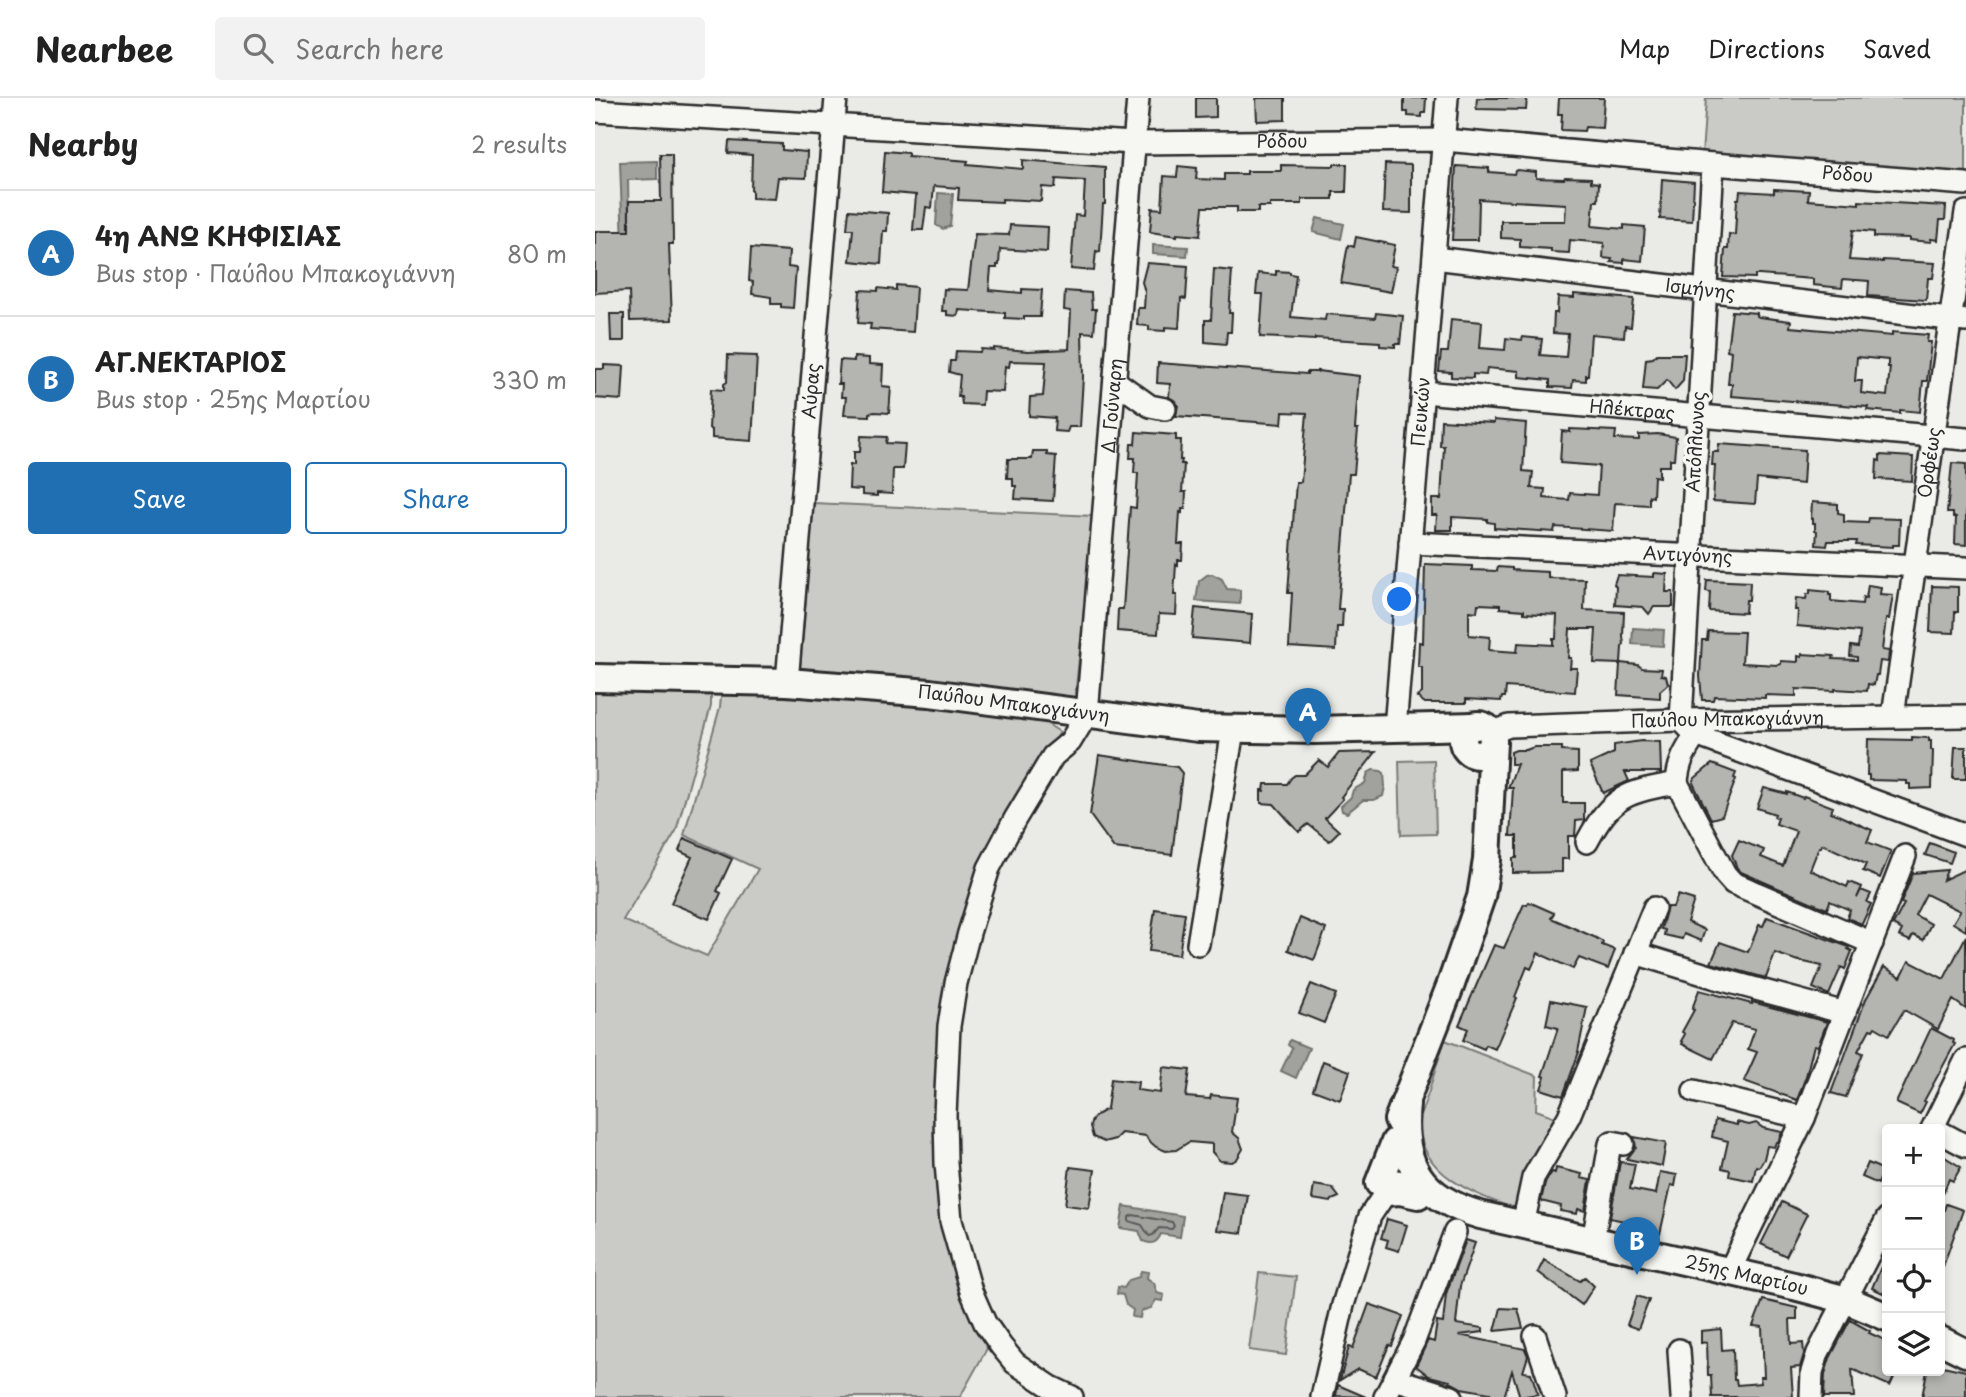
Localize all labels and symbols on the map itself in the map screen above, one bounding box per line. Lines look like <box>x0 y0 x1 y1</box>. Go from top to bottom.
street label: Ρόδου <box>1256 126 1308 154</box>
street label: Ρόδου <box>1821 158 1874 189</box>
street label: Ισμήνης <box>1664 271 1737 306</box>
street label: Δ. Γούναρη <box>1094 357 1128 454</box>
street label: Αύρας <box>794 362 826 420</box>
street label: Πευκών <box>1403 376 1436 448</box>
street label: Ηλέκτρας <box>1588 391 1676 426</box>
street label: Απόλλωνος <box>1678 391 1711 493</box>
street label: Ορφέως <box>1910 425 1947 499</box>
street label: Αντιγόνης <box>1643 538 1733 569</box>
your location <box>1382 582 1416 616</box>
street label: Παύλου Μπακογιάννη <box>917 677 1111 728</box>
pin: A <box>1285 688 1331 746</box>
street label: Παύλου Μπακογιάννη <box>1631 703 1824 734</box>
pin: B <box>1614 1217 1660 1275</box>
street label: 25ης Μαρτίου <box>1683 1247 1812 1301</box>

